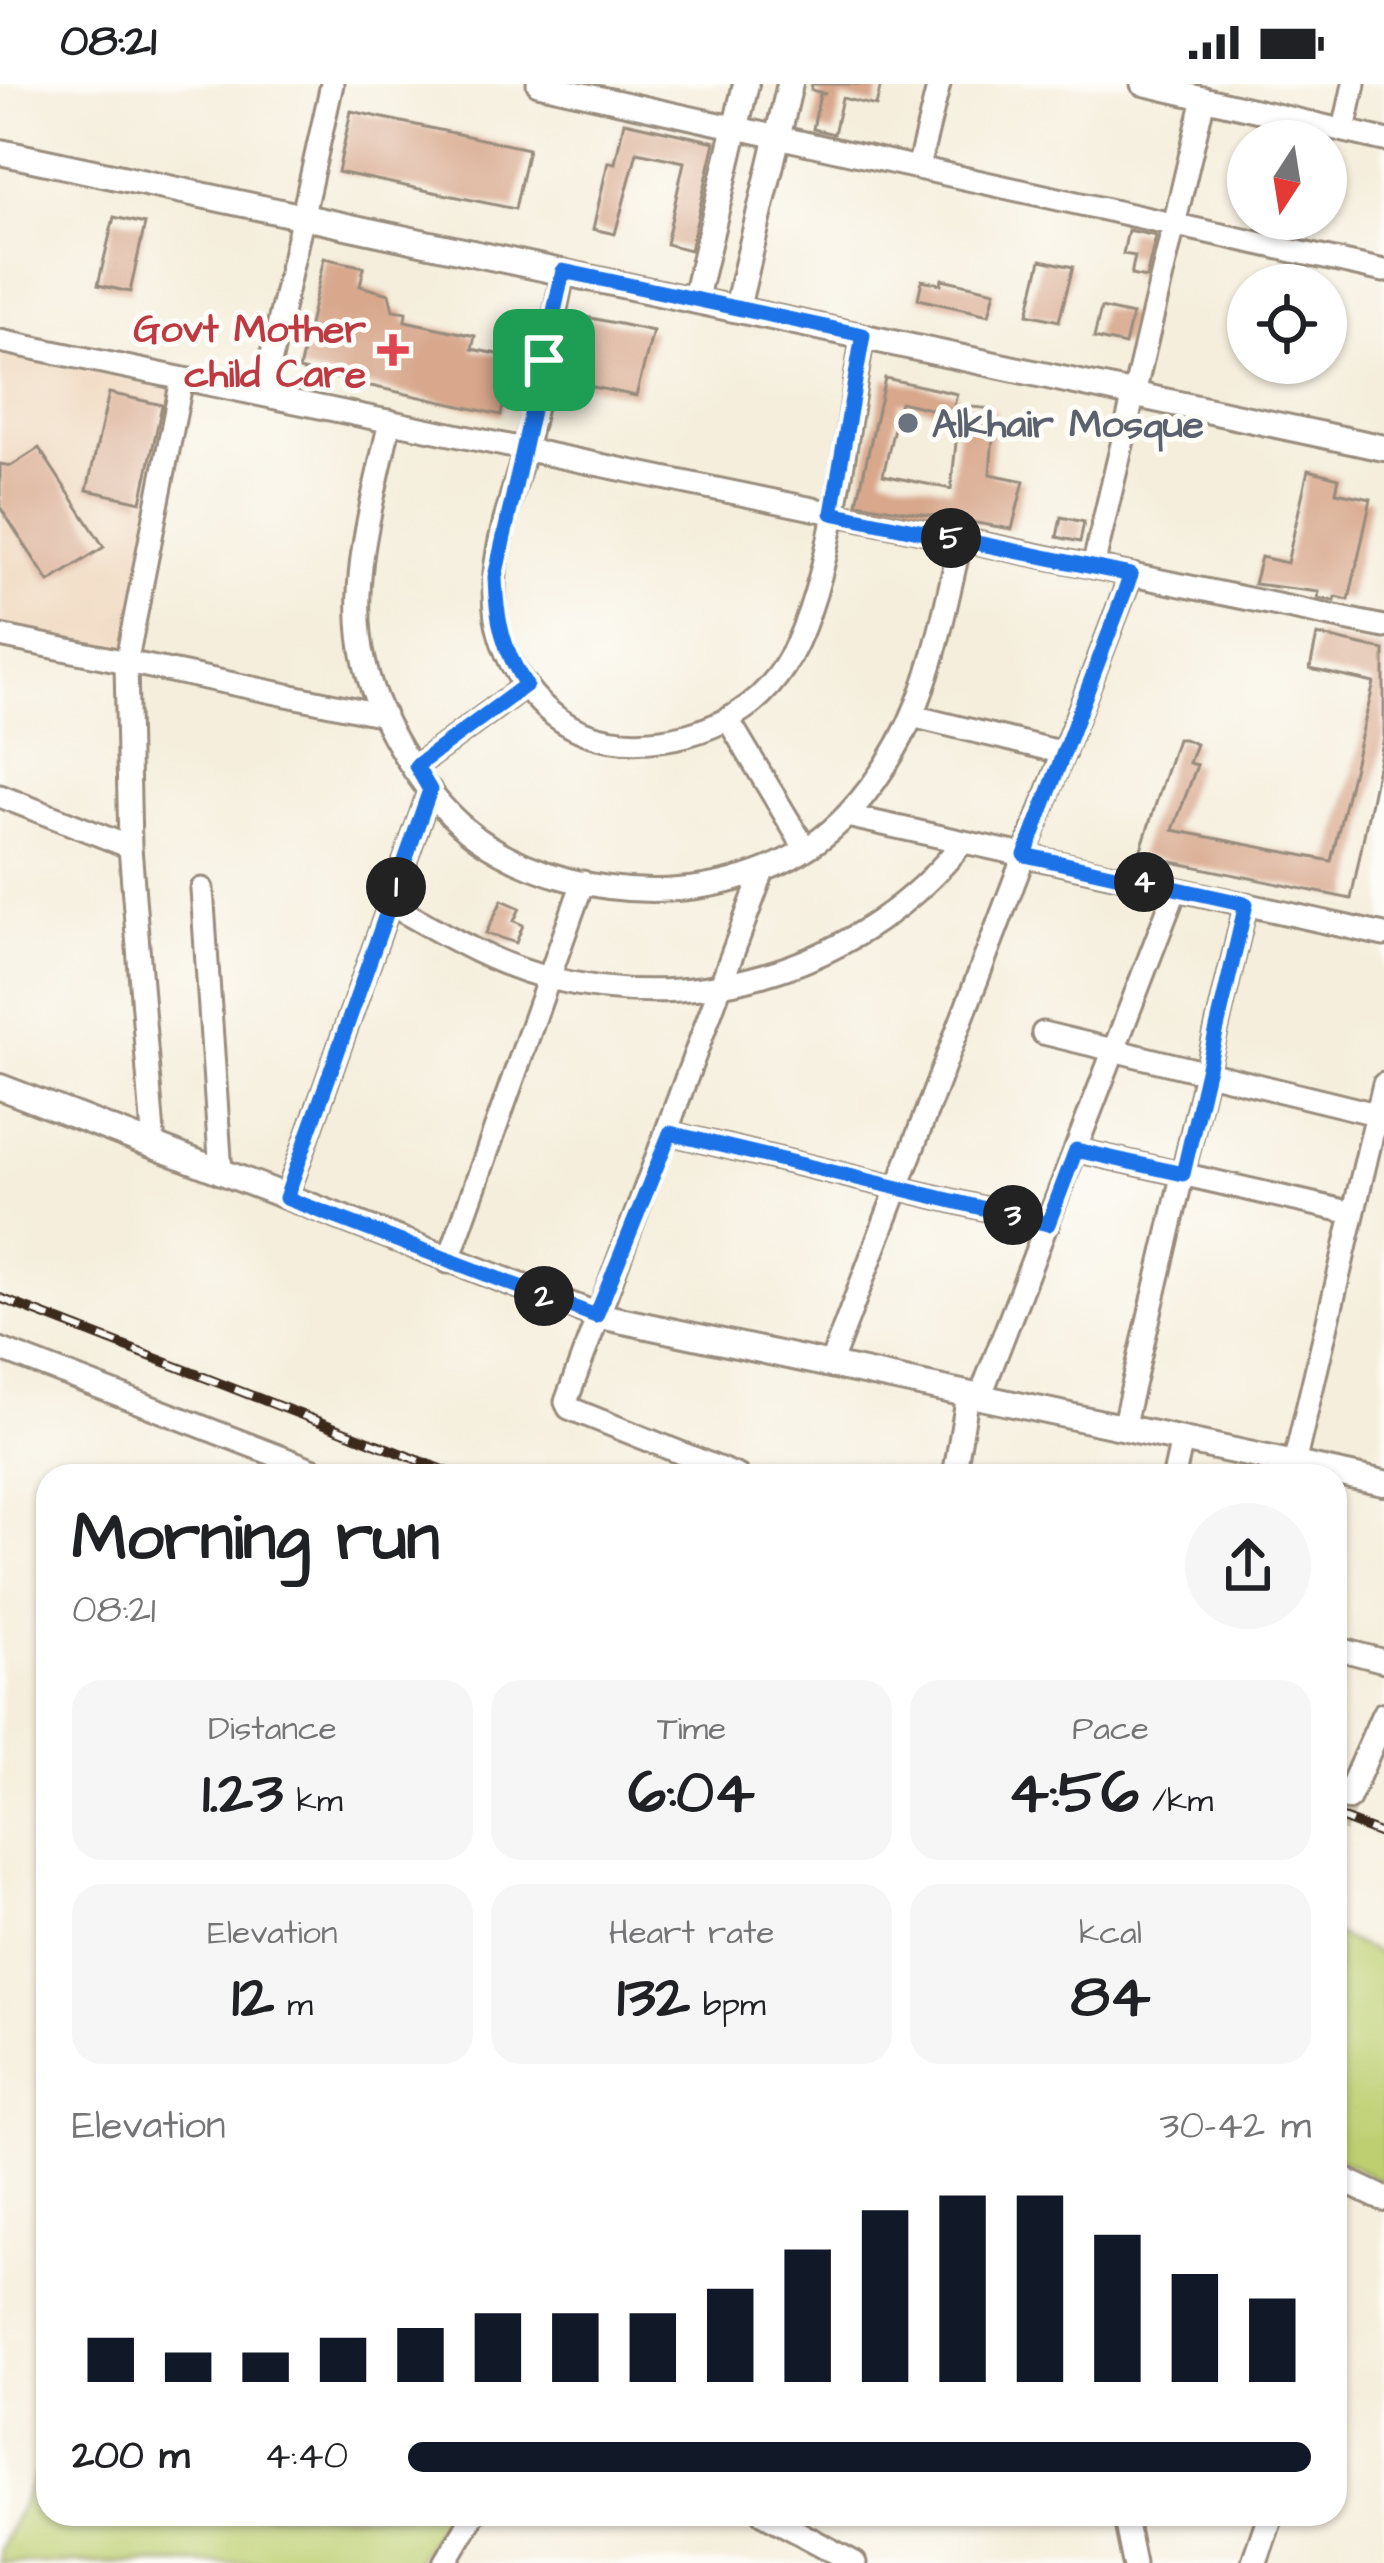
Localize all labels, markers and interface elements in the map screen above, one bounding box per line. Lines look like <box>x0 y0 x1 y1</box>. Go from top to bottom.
text: 08:21 <box>60 11 157 73</box>
north arrow <box>1227 120 1347 240</box>
map controls <box>1227 120 1347 384</box>
button: locate <box>1227 264 1347 384</box>
place label: Govt Mother child Care <box>134 304 366 403</box>
pin <box>493 309 595 411</box>
icon: arrive <box>511 327 577 393</box>
marker: Govt Mother child Care <box>377 334 409 366</box>
place label: Alkhair Mosque <box>932 399 1204 453</box>
marker: Alkhair Mosque <box>895 410 921 436</box>
pin: 5 <box>921 508 981 568</box>
text: 5 <box>939 515 963 561</box>
pin: 4 <box>1114 852 1174 912</box>
pin: 1 <box>366 857 426 917</box>
text: 4 <box>1133 859 1155 905</box>
text: 1 <box>394 864 398 910</box>
pin: 3 <box>983 1185 1043 1245</box>
text: 3 <box>1005 1192 1021 1238</box>
pin: 2 <box>514 1266 574 1326</box>
text: 2 <box>535 1273 553 1319</box>
text: Morning run <box>72 1493 440 1585</box>
button: share <box>1185 1503 1311 1629</box>
text: 08:21 <box>72 1584 156 1638</box>
text: Distance <box>208 1706 337 1752</box>
text: Time <box>657 1706 726 1752</box>
text: Pace <box>1072 1706 1149 1752</box>
text: 1.23 <box>202 1752 283 1835</box>
text: 6:04 <box>628 1752 755 1835</box>
text: 4:56 <box>1008 1752 1139 1835</box>
text: km <box>283 1778 343 1824</box>
text: /km <box>1139 1778 1213 1824</box>
text: Elevation <box>208 1910 337 1956</box>
text: Heart rate <box>609 1910 774 1956</box>
text: kcal <box>1079 1910 1142 1956</box>
text: 12 <box>232 1956 274 2039</box>
text: 132 <box>617 1956 690 2039</box>
text: 84 <box>1071 1956 1150 2039</box>
text: m <box>274 1982 313 2028</box>
text: bpm <box>690 1982 766 2028</box>
text: Elevation <box>72 2100 226 2154</box>
text: 30–42 m <box>1160 2100 1311 2154</box>
text: 200 m <box>72 2430 190 2484</box>
text: 4:40 <box>264 2430 348 2484</box>

